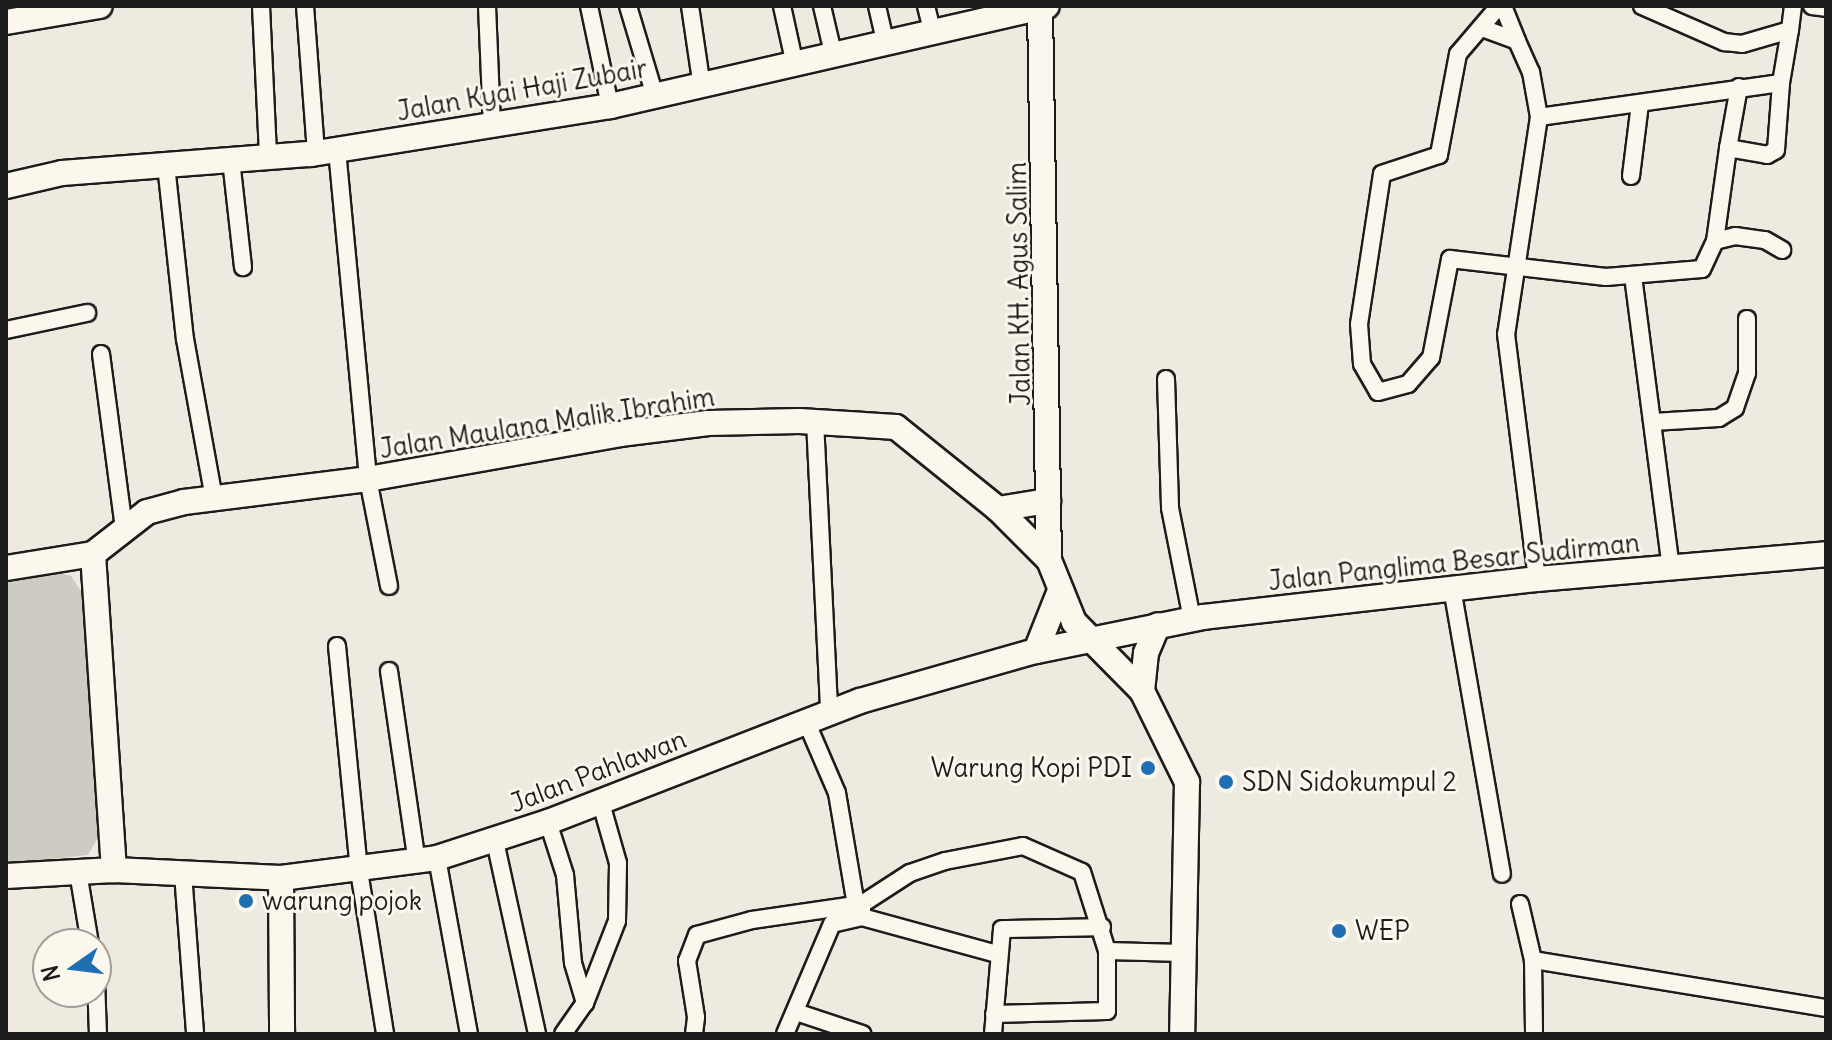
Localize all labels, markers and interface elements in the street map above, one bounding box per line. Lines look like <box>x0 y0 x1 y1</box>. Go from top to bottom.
street label: Jalan Kyai Haji Zubair <box>394 53 650 127</box>
street label: Jalan KH. Agus Salim <box>1001 162 1037 406</box>
street label: Jalan Maulana Malik Ibrahim <box>377 381 717 465</box>
street label: Jalan Panglima Besar Sudirman <box>1267 527 1641 597</box>
street label: Jalan Pahlawan <box>506 723 690 819</box>
place label: Warung Kopi PDI <box>931 752 1132 784</box>
marker: Warung Kopi PDI <box>1139 759 1157 777</box>
place label: SDN Sidokumpul 2 <box>1242 766 1457 798</box>
marker: SDN Sidokumpul 2 <box>1217 773 1235 791</box>
place label: warung pojok <box>262 885 422 917</box>
marker: warung pojok <box>237 892 255 910</box>
place label: WEP <box>1355 915 1410 947</box>
marker: WEP <box>1330 922 1348 940</box>
north arrow <box>32 928 112 1008</box>
text: N <box>35 963 66 984</box>

